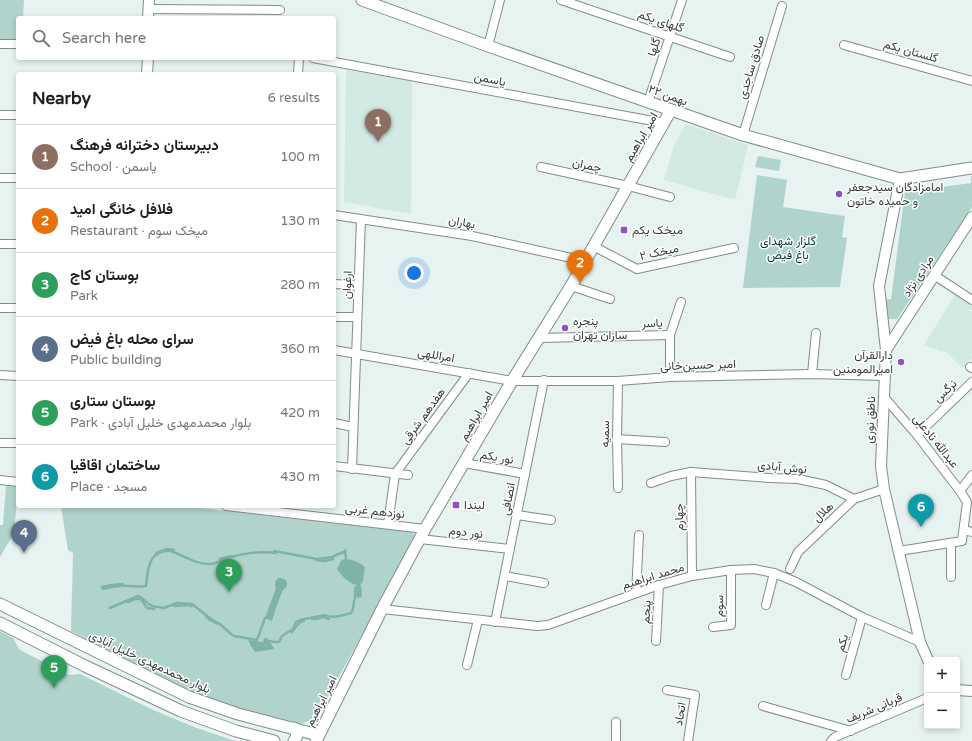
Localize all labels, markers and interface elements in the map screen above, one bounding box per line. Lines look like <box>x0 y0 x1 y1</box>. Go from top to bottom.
street label: گلهای یکم <box>636 7 686 36</box>
search box <box>16 16 336 60</box>
icon: search <box>30 27 52 49</box>
text: Search here <box>62 29 146 47</box>
street label: صادق ساجدی <box>735 33 768 101</box>
street label: گلها <box>645 36 664 58</box>
street label: گلستان یکم <box>882 37 940 66</box>
street label: یاسمن <box>473 69 507 90</box>
street label: ۲۲ بهمن <box>646 81 690 109</box>
text: Nearby <box>32 88 91 109</box>
text: 6 results <box>268 90 320 106</box>
pin: 1 <box>365 109 391 142</box>
street label: امیر ابراهیم <box>621 110 662 165</box>
text: دبیرستان دخترانه فرهنگ <box>70 136 219 154</box>
text: 1 <box>41 149 49 165</box>
text: 100 m <box>280 149 320 165</box>
street label: چمران <box>571 155 603 176</box>
text: School · یاسمن <box>70 159 157 175</box>
place label: امامزادگان سیدجعفر و حمیده خاتون <box>846 180 943 209</box>
marker: امامزادگان سیدجعفر و حمیده خاتون <box>834 189 844 199</box>
text: فلافل خانگی امید <box>70 200 173 218</box>
text: 2 <box>41 213 49 229</box>
text: 130 m <box>280 213 320 229</box>
street label: بهاران <box>447 213 476 232</box>
text: Restaurant · میخک سوم <box>70 223 208 239</box>
place label: میخک یکم <box>632 223 683 238</box>
marker: میخک یکم <box>619 225 629 235</box>
park label: گلزار شهدای باغ فیض <box>760 234 816 264</box>
street label: میخک ۲ <box>638 241 680 263</box>
pin: 2 <box>567 250 593 283</box>
street label: مرادی نژاد <box>899 253 937 300</box>
your location <box>404 263 424 283</box>
text: بوستان کاج <box>70 266 139 284</box>
street label: ارغوان <box>340 271 355 299</box>
text: 3 <box>41 277 49 293</box>
text: 280 m <box>280 277 320 293</box>
text: Park <box>70 288 98 304</box>
place label: پنجره سازان تهران <box>573 314 627 343</box>
street label: یاسر <box>640 316 663 331</box>
marker: پنجره سازان تهران <box>560 323 570 333</box>
text: سرای محله باغ فیض <box>70 330 194 348</box>
text: 4 <box>41 341 49 357</box>
text: 360 m <box>280 341 320 357</box>
street label: امراللهی <box>416 345 456 366</box>
place label: دارالقرآن امیرالمومنین <box>833 348 893 377</box>
text: Public building <box>70 352 162 368</box>
street label: امیر حسین‌خانی <box>660 357 736 374</box>
marker: دارالقرآن امیرالمومنین <box>896 357 906 367</box>
street label: نرگس <box>930 377 960 406</box>
street label: هفدهم شرقی <box>398 385 449 448</box>
street label: امیر ابراهیم <box>456 389 497 444</box>
text: بوستان ستاری <box>70 392 156 410</box>
street label: ناطق نوری <box>862 396 879 444</box>
text: 5 <box>41 405 49 421</box>
text: 420 m <box>280 405 320 421</box>
street label: عبدالله نادعلی <box>909 411 962 471</box>
text: Park · بلوار محمدمهدی خلیل آبادی <box>70 415 251 431</box>
street label: سمیه <box>598 420 612 448</box>
street label: نور یکم <box>479 447 515 468</box>
text: ساختمان اقاقیا <box>70 456 160 474</box>
street label: نوش آبادی <box>757 458 807 477</box>
text: 6 <box>41 469 49 485</box>
text: 430 m <box>280 469 320 485</box>
text: Place · مسجد <box>70 479 147 495</box>
street label: انصافی <box>498 481 519 517</box>
pin: 6 <box>908 494 934 527</box>
place label: لیندا <box>464 498 485 512</box>
street label: هلال <box>810 499 837 526</box>
marker: لیندا <box>451 500 461 510</box>
street label: نوزدهم غربی <box>344 501 405 522</box>
street label: چهارم <box>672 503 687 531</box>
pin: 4 <box>11 520 37 553</box>
street label: نور دوم <box>448 523 484 542</box>
pin: 3 <box>216 559 242 592</box>
street label: محمد ابراهیم <box>620 560 686 593</box>
street label: سوم <box>712 595 727 617</box>
street label: پنجم <box>638 600 655 624</box>
street label: بلوار محمدمهدی خلیل آبادی <box>87 628 213 697</box>
street label: یکم <box>833 632 852 654</box>
pin: 5 <box>41 655 67 688</box>
map controls <box>924 657 960 729</box>
button: + <box>924 657 960 693</box>
street label: امیر ابراهیم <box>302 673 341 729</box>
street label: قربانی شریف <box>844 690 905 727</box>
button: − <box>924 693 960 729</box>
street label: اتحاد <box>671 701 689 727</box>

